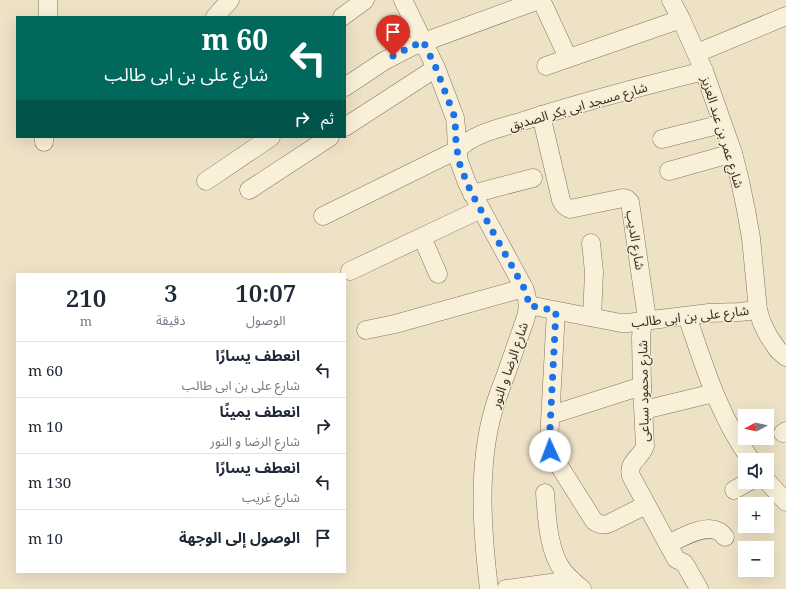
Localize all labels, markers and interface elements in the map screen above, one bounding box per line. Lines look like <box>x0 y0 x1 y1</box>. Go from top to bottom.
pin <box>376 15 410 56</box>
text: 60 m <box>201 20 268 58</box>
icon: arrive <box>382 21 404 43</box>
icon: left <box>282 32 334 84</box>
text: شارع على بن ابى طالب <box>104 62 268 86</box>
street label: شارع عمر بن عبد العزيز <box>695 73 749 191</box>
street label: شارع مسجد ابى بكر الصديق <box>507 78 650 136</box>
icon: right <box>291 108 313 130</box>
text: ثم <box>321 108 334 128</box>
street label: شارع الديب <box>620 209 650 271</box>
text: 3 <box>164 276 177 309</box>
text: 10:07 <box>235 276 296 309</box>
text: 210 <box>66 281 106 314</box>
street label: شارع على بن ابى طالب <box>630 301 750 333</box>
text: دقيقة <box>156 311 186 329</box>
text: الوصول <box>246 311 286 329</box>
text: m <box>80 312 92 330</box>
street label: شارع الرضا و النور <box>486 320 534 412</box>
street label: شارع محمود سباعى <box>633 340 655 442</box>
text: انعطف يسارًا <box>216 345 300 365</box>
icon: left <box>312 359 334 381</box>
text: 60 m <box>28 360 63 380</box>
text: شارع على بن ابى طالب <box>182 376 300 394</box>
text: انعطف يمينًا <box>219 401 300 421</box>
north arrow <box>738 409 774 445</box>
map controls <box>738 409 774 577</box>
icon: right <box>312 415 334 437</box>
text: 10 m <box>28 416 63 436</box>
position arrow <box>529 430 571 472</box>
text: شارع الرضا و النور <box>210 432 300 450</box>
button: sound <box>738 453 774 489</box>
text: انعطف يسارًا <box>216 457 300 477</box>
icon: left <box>312 471 334 493</box>
text: 130 m <box>28 472 71 492</box>
text: شارع غريب <box>242 488 300 506</box>
button: + <box>738 497 774 533</box>
text: الوصول إلى الوجهة <box>179 527 300 547</box>
icon: arrive <box>312 527 334 549</box>
text: 10 m <box>28 528 63 548</box>
button: − <box>738 541 774 577</box>

